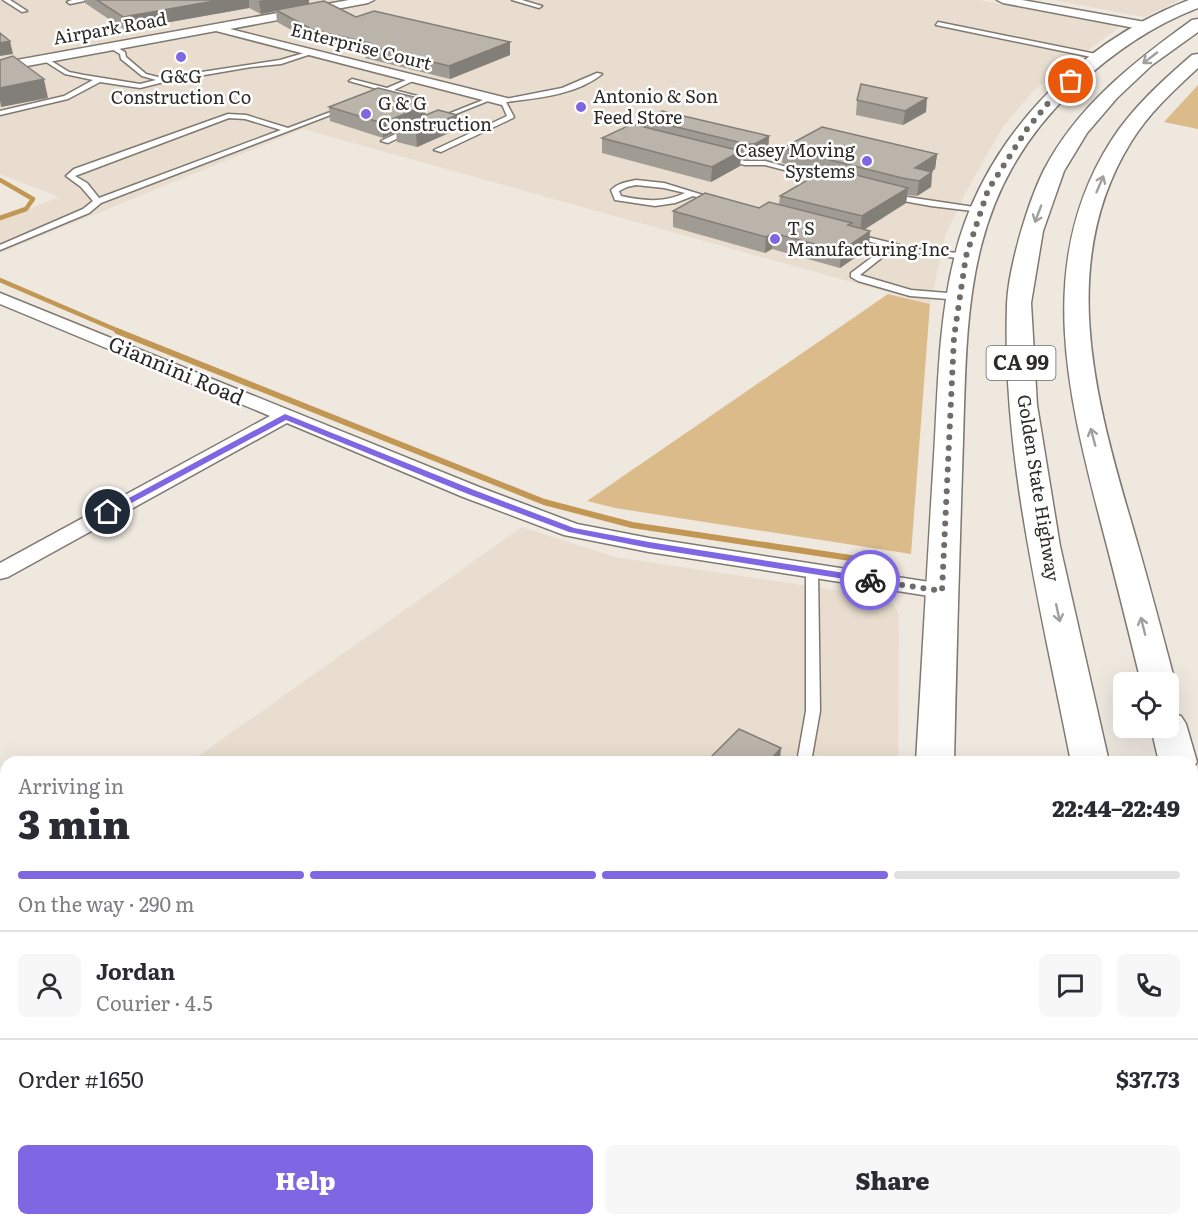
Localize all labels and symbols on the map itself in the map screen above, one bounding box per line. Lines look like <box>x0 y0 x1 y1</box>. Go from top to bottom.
street label: Airpark Road <box>51 4 169 51</box>
street label: Enterprise Court <box>288 15 435 76</box>
marker: G&G Construction Co <box>174 50 188 64</box>
one-way arrow <box>1143 52 1159 65</box>
pin <box>1045 55 1096 106</box>
place label: G&G Construction Co <box>111 62 251 110</box>
place label: Antonio & Son Feed Store <box>593 82 718 130</box>
place label: G & G Construction <box>378 89 492 137</box>
marker: Antonio & Son Feed Store <box>574 100 588 114</box>
marker: G & G Construction <box>359 107 373 121</box>
place label: Casey Moving Systems <box>735 136 856 184</box>
marker: Casey Moving Systems <box>860 154 874 168</box>
one-way arrow <box>1095 175 1106 194</box>
one-way arrow <box>1032 204 1043 223</box>
place label: T S Manufacturing Inc <box>787 214 949 262</box>
marker: T S Manufacturing Inc <box>768 232 782 246</box>
street label: Giannini Road <box>104 326 250 411</box>
road number: CA 99 <box>986 346 1056 380</box>
street label: Golden State Highway <box>1011 392 1068 584</box>
one-way arrow <box>1087 428 1099 447</box>
pin <box>82 486 133 537</box>
courier <box>840 550 900 610</box>
one-way arrow <box>1053 604 1065 623</box>
one-way arrow <box>1137 617 1149 636</box>

